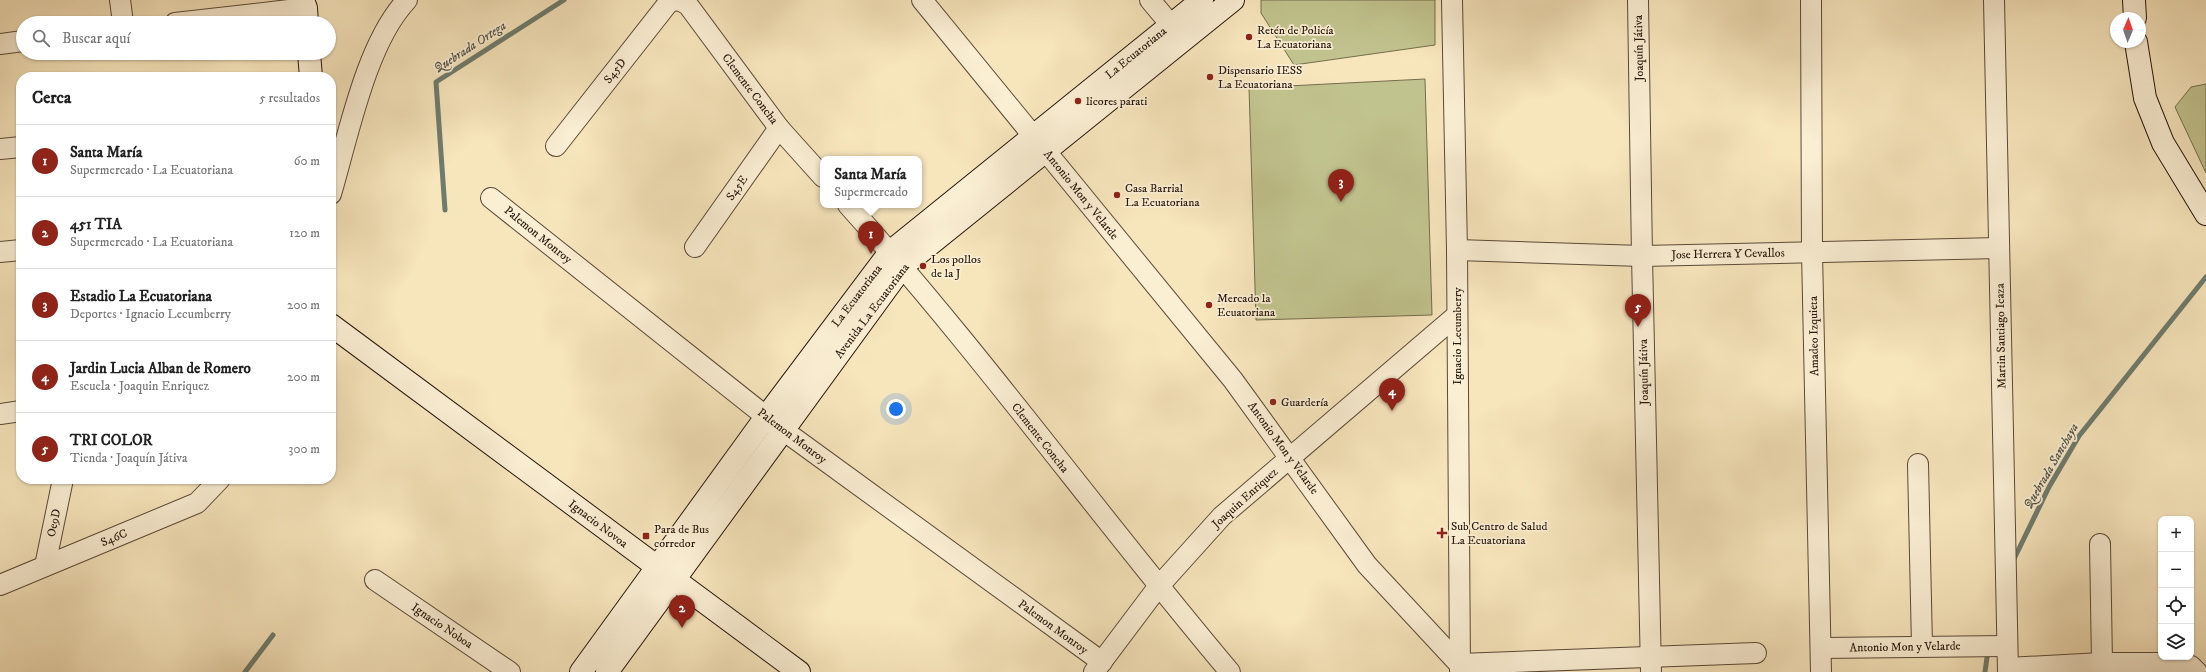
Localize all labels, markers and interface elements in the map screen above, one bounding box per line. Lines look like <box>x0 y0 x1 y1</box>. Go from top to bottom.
north arrow <box>2110 12 2146 48</box>
street label: Joaquín Játiva <box>1631 14 1647 82</box>
search box <box>16 16 336 60</box>
water label: Quebrada Ortega <box>431 17 509 76</box>
street label: La Ecuatoriana <box>1102 23 1170 82</box>
place label: Retén de Policía La Ecuatoriana <box>1257 23 1335 52</box>
icon: search <box>30 27 52 49</box>
text: Buscar aquí <box>62 29 130 48</box>
marker: Retén de Policía La Ecuatoriana <box>1244 32 1254 42</box>
street label: Clemente Concha <box>719 51 782 128</box>
street label: S45D <box>600 55 630 87</box>
place label: Dispensario IESS La Ecuatoriana <box>1218 63 1302 92</box>
marker: Dispensario IESS La Ecuatoriana <box>1205 72 1215 82</box>
text: Cerca <box>32 87 71 109</box>
text: 5 resultados <box>259 90 320 106</box>
place label: licores parati <box>1086 94 1147 109</box>
marker: licores parati <box>1073 96 1083 106</box>
text: Santa María <box>70 143 142 162</box>
street label: Antonio Mon y Velarde <box>1040 147 1122 243</box>
text: 1 <box>43 153 47 169</box>
text: 60 m <box>294 153 320 169</box>
popup <box>820 156 922 208</box>
text: Supermercado · La Ecuatoriana <box>70 162 233 178</box>
text: Santa María <box>834 165 906 184</box>
pin: 3 <box>1328 169 1354 202</box>
street label: S45E <box>723 172 751 204</box>
place label: Casa Barrial La Ecuatoriana <box>1125 181 1200 210</box>
text: Supermercado <box>834 184 908 200</box>
marker: Casa Barrial La Ecuatoriana <box>1112 190 1122 200</box>
street label: Palemon Monroy <box>501 203 575 267</box>
text: 451 TIA <box>70 215 122 234</box>
pin: 1 <box>858 221 884 254</box>
text: 2 <box>42 225 48 241</box>
text: 120 m <box>289 225 320 241</box>
text: Supermercado · La Ecuatoriana <box>70 234 233 250</box>
street label: Jose Herrera Y Cevallos <box>1670 246 1785 263</box>
place label: Los pollos de la J <box>931 252 981 281</box>
street label: Avenida La Ecuatoriana <box>831 260 913 362</box>
street label: La Ecuatoriana <box>829 261 886 330</box>
marker: Los pollos de la J <box>918 261 928 271</box>
street label: Martin Santiago Icaza <box>1993 282 2009 389</box>
text: Estadio La Ecuatoriana <box>70 287 212 306</box>
street label: Ignacio Lecumberry <box>1450 287 1465 385</box>
place label: Mercado la Ecuatoriana <box>1217 291 1276 320</box>
pin: 5 <box>1625 294 1651 327</box>
street label: Amadeo Izquieta <box>1806 295 1822 376</box>
text: 3 <box>43 297 47 313</box>
text: 200 m <box>287 297 320 313</box>
marker: Mercado la Ecuatoriana <box>1204 300 1214 310</box>
text: Deportes · Ignacio Lecumberry <box>70 306 231 322</box>
street label: Joaquín Játiva <box>1636 338 1652 406</box>
text: Jardin Lucia Alban de Romero <box>70 359 251 378</box>
text: 4 <box>41 369 49 385</box>
text: 200 m <box>287 369 320 385</box>
text: Escuela · Joaquin Enriquez <box>70 378 209 394</box>
pin: 4 <box>1379 378 1405 411</box>
place label: Guardería <box>1281 395 1329 410</box>
marker: Guardería <box>1268 397 1278 407</box>
your location <box>886 399 906 419</box>
street label: Antonio Mon y Velarde <box>1244 399 1322 497</box>
street label: Clemente Concha <box>1008 400 1073 477</box>
street label: Palemon Monroy <box>754 405 830 467</box>
water label: Quebrada Sanchaya <box>2020 420 2082 512</box>
text: TRI COLOR <box>70 431 152 450</box>
text: 5 <box>42 441 48 457</box>
text: 300 m <box>289 441 320 457</box>
text: Tienda · Joaquín Játiva <box>70 450 188 466</box>
street label: Joaquin Enriquez <box>1208 465 1281 532</box>
street label: Ignacio Novoa <box>565 497 631 552</box>
street label: Oe9D <box>44 507 64 538</box>
map controls <box>2158 516 2194 660</box>
button: + <box>2158 516 2194 552</box>
place label: Sub Centro de Salud La Ecuatoriana <box>1451 519 1547 548</box>
place label: Para de Bus corredor <box>654 522 709 551</box>
street label: S46C <box>98 526 130 550</box>
marker: Sub Centro de Salud La Ecuatoriana <box>1436 527 1448 539</box>
marker: Para de Bus corredor <box>641 531 651 541</box>
button: − <box>2158 552 2194 588</box>
button: locate <box>2158 588 2194 624</box>
pin: 2 <box>669 595 695 628</box>
street label: Palemon Monroy <box>1015 596 1091 658</box>
street label: Ignacio Noboa <box>408 600 476 653</box>
button: layers <box>2158 624 2194 660</box>
street label: Antonio Mon y Velarde <box>1849 639 1961 655</box>

